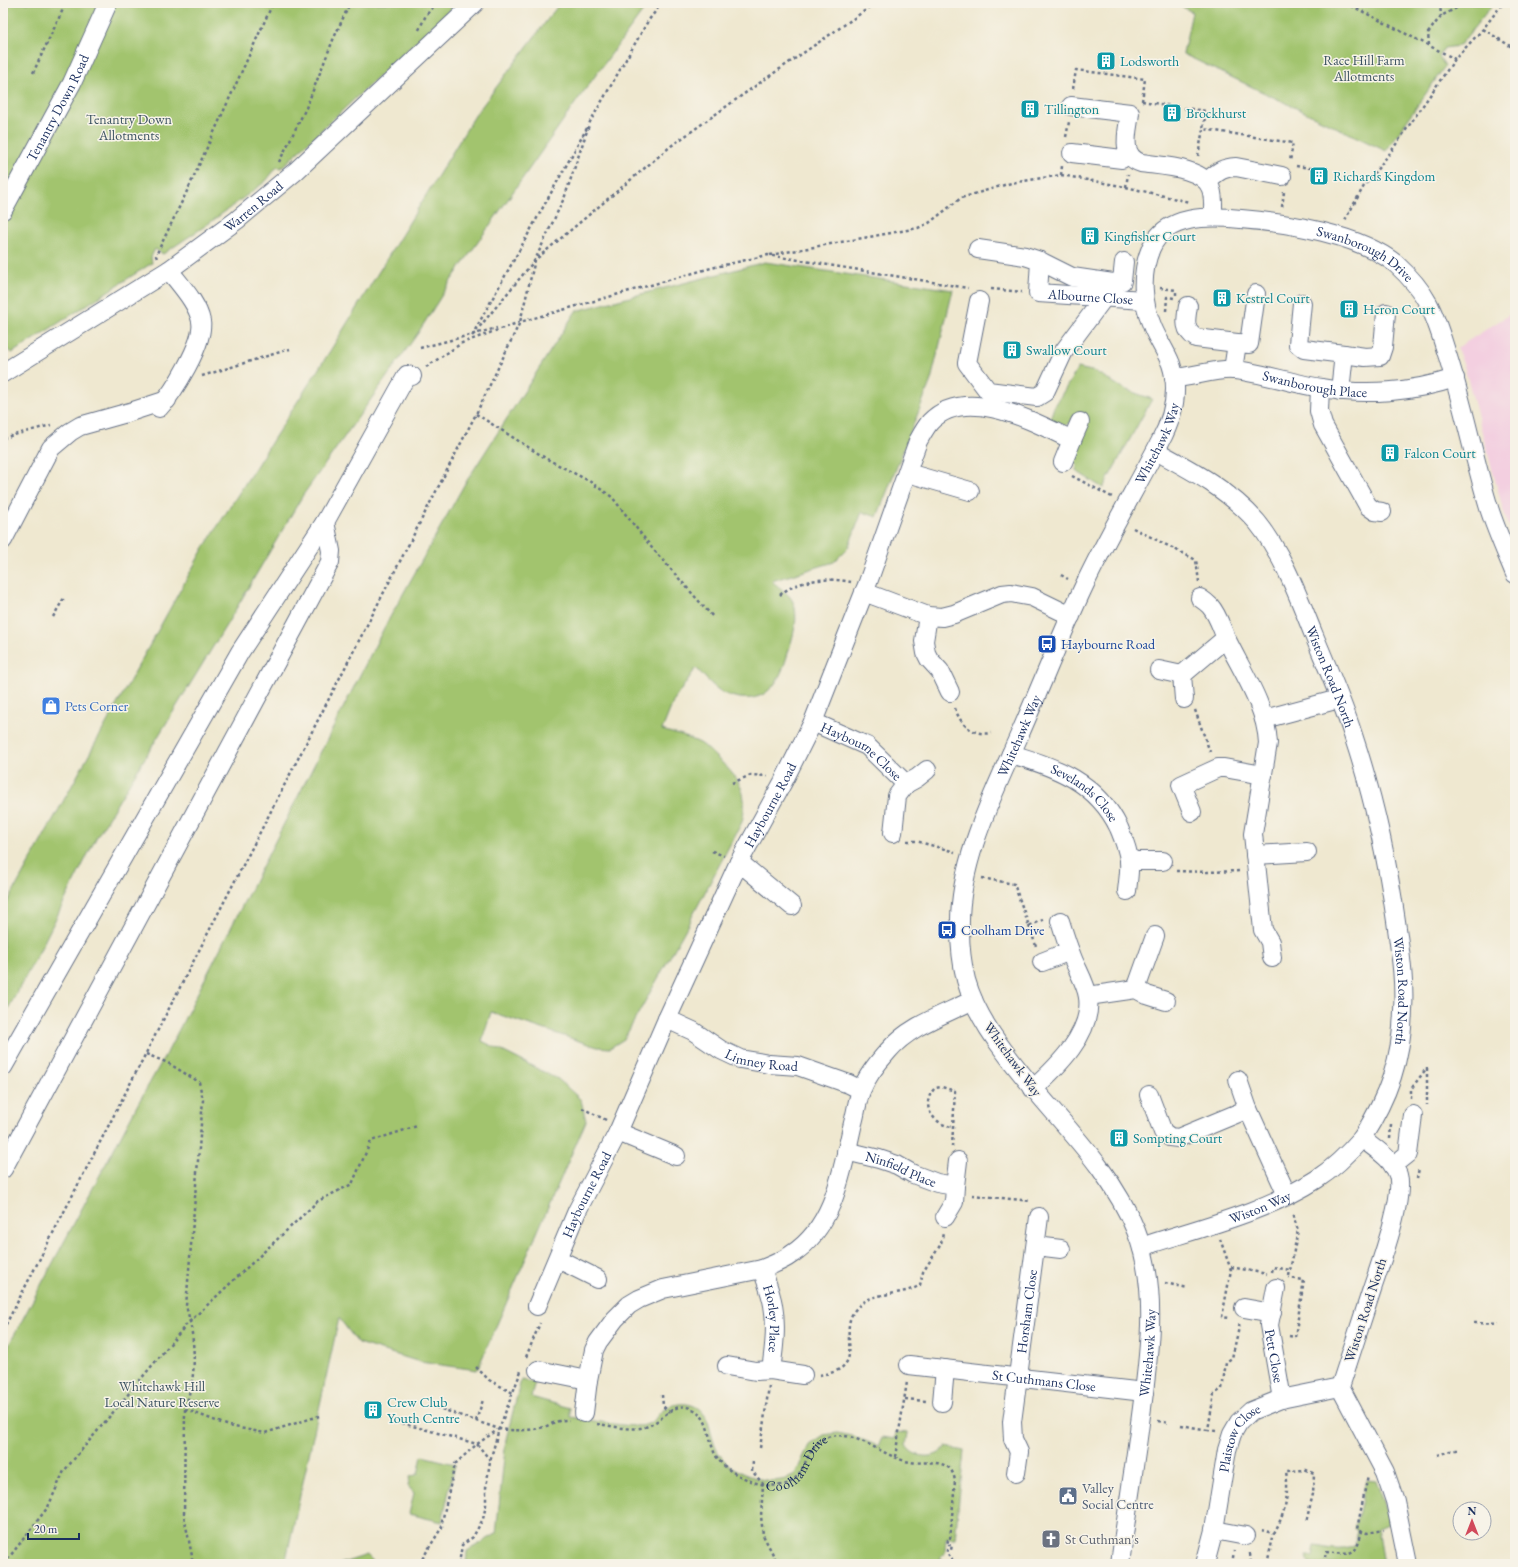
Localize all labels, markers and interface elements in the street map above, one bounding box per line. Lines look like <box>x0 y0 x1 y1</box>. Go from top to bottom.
building icon: Lodsworth <box>1095 50 1117 72</box>
street label: Tenantry Down Road <box>22 51 93 164</box>
park label: Race Hill Farm Allotments <box>1323 51 1405 85</box>
place label: Lodsworth <box>1120 52 1179 70</box>
building icon: Tillington <box>1019 98 1041 120</box>
place label: Tillington <box>1044 100 1100 118</box>
building icon: Brockhurst <box>1161 102 1183 124</box>
place label: Brockhurst <box>1186 104 1247 122</box>
park label: Tenantry Down Allotments <box>86 110 173 144</box>
building icon: Richards Kingdom <box>1308 165 1330 187</box>
place label: Richards Kingdom <box>1333 167 1435 185</box>
street label: Warren Road <box>220 176 287 236</box>
street label: Swanborough Drive <box>1315 222 1418 286</box>
building icon: Kingfisher Court <box>1079 225 1101 247</box>
place label: Kingfisher Court <box>1104 227 1196 245</box>
street label: Albourne Close <box>1046 285 1134 308</box>
building icon: Kestrel Court <box>1211 287 1233 309</box>
place label: Kestrel Court <box>1236 289 1310 307</box>
building icon: Heron Court <box>1338 298 1360 320</box>
place label: Heron Court <box>1363 300 1436 318</box>
building icon: Swallow Court <box>1001 339 1023 361</box>
place label: Swallow Court <box>1026 341 1107 359</box>
street label: Swanborough Place <box>1261 366 1368 401</box>
street label: Whitehawk Way <box>1130 400 1183 487</box>
building icon: Falcon Court <box>1379 442 1401 464</box>
place label: Falcon Court <box>1404 444 1476 462</box>
street label: Wiston Road North <box>1302 623 1359 730</box>
bus stop icon: Haybourne Road <box>1036 633 1058 655</box>
place label: Haybourne Road <box>1061 635 1156 653</box>
street label: Whitehawk Way <box>993 691 1045 779</box>
shop icon: Pets Corner <box>40 695 62 717</box>
place label: Pets Corner <box>65 697 129 715</box>
street label: Haybourne Close <box>818 718 906 785</box>
street label: Haybourne Road <box>740 759 801 851</box>
street label: Sevelands Close <box>1048 759 1123 826</box>
bus stop icon: Coolham Drive <box>936 919 958 941</box>
place label: Coolham Drive <box>961 921 1045 939</box>
street label: Wiston Road North <box>1389 936 1412 1046</box>
street label: Whitehawk Way <box>980 1018 1047 1101</box>
street label: Limney Road <box>722 1044 799 1075</box>
building icon: Sompting Court <box>1108 1127 1130 1149</box>
place label: Sompting Court <box>1133 1129 1223 1147</box>
street label: Haybourne Road <box>558 1147 616 1240</box>
street label: Ninfield Place <box>864 1147 940 1191</box>
street label: Wiston Way <box>1227 1186 1295 1227</box>
street label: Wiston Road North <box>1340 1256 1390 1364</box>
street label: Horsham Close <box>1012 1268 1041 1354</box>
street label: Horley Place <box>759 1282 784 1354</box>
street label: Whitehawk Way <box>1135 1308 1159 1398</box>
street label: Pett Close <box>1261 1328 1288 1385</box>
street label: St Cuthmans Close <box>991 1366 1097 1395</box>
park label: Whitehawk Hill Local Nature Reserve <box>104 1377 220 1411</box>
place label: Crew Club Youth Centre <box>387 1393 460 1427</box>
building icon: Crew Club Youth Centre <box>362 1399 384 1421</box>
street label: Plaistow Close <box>1215 1399 1263 1474</box>
street label: Coolham Drive <box>765 1429 831 1495</box>
place label: Valley Social Centre <box>1082 1479 1154 1513</box>
public building icon: Valley Social Centre <box>1057 1485 1079 1507</box>
north arrow <box>1452 1501 1492 1541</box>
text: N <box>1468 1504 1477 1518</box>
scale bar <box>28 1515 79 1541</box>
text: 20 m <box>34 1521 58 1537</box>
church icon: St Cuthman's <box>1040 1528 1062 1550</box>
place label: St Cuthman's <box>1065 1530 1139 1548</box>

